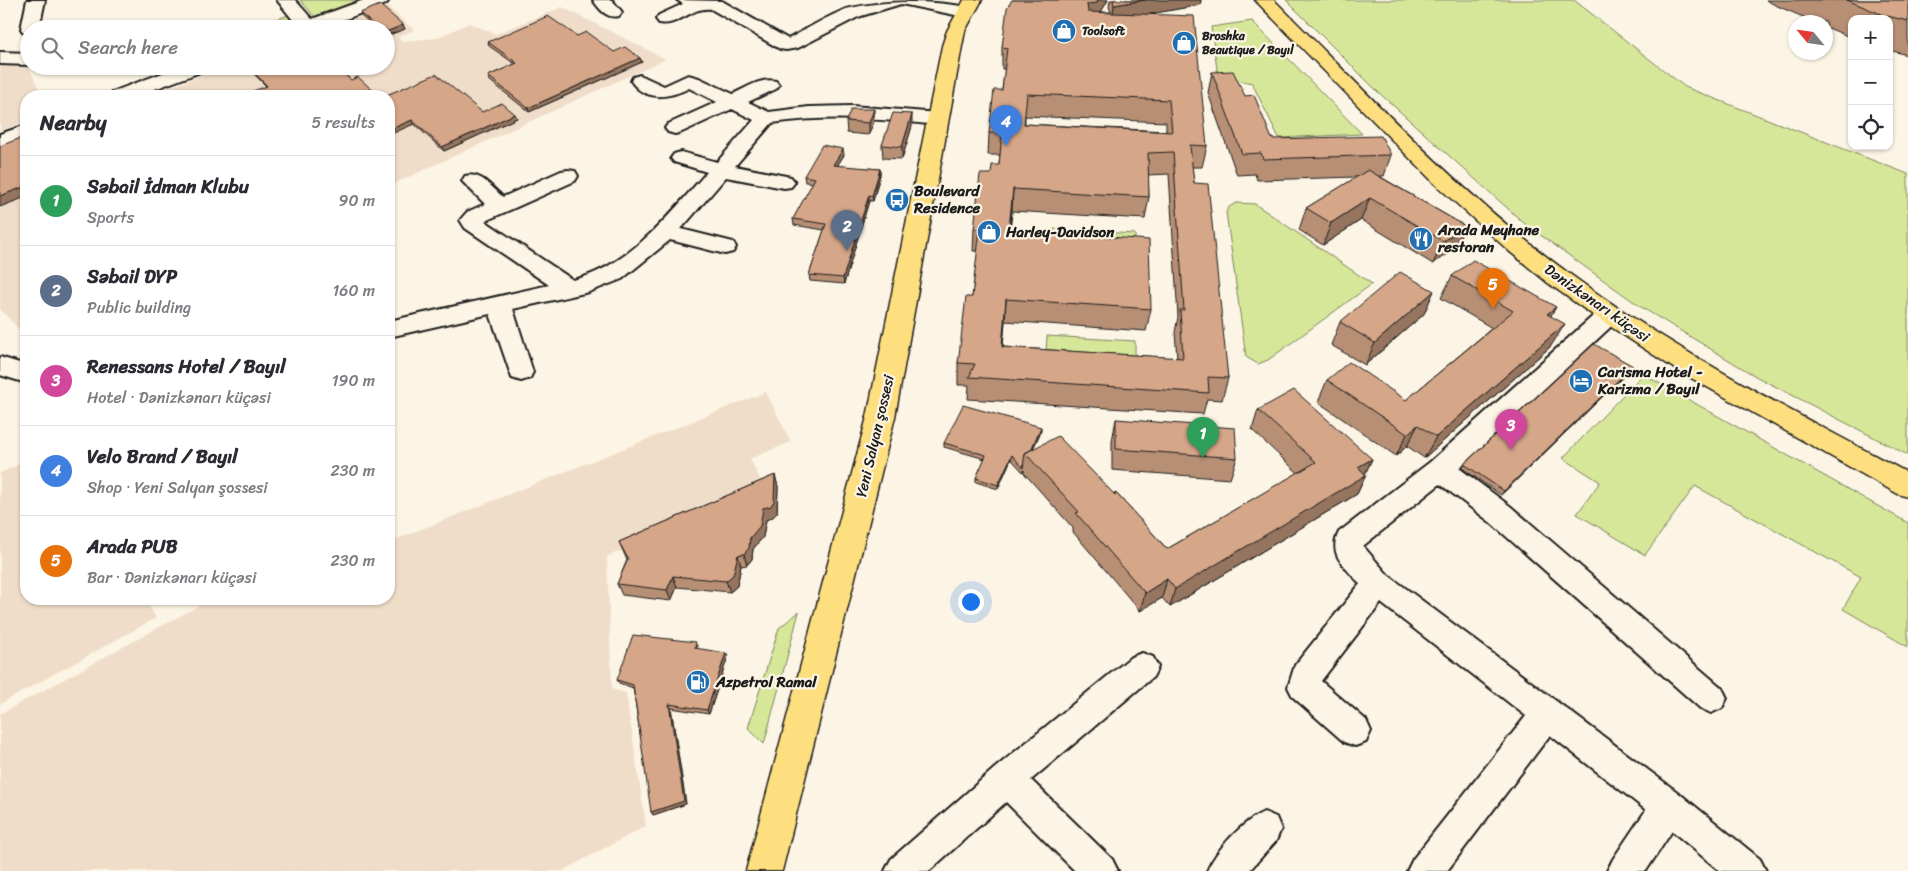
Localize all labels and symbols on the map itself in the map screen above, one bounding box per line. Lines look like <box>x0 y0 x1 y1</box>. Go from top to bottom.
north arrow <box>1788 15 1833 60</box>
shop icon: Toolsoft <box>1051 18 1077 44</box>
place label: Toolsoft <box>1082 20 1126 42</box>
place label: Broshka Beautique / Bayıl <box>1202 25 1294 61</box>
shop icon: Broshka Beautique / Bayıl <box>1171 30 1197 56</box>
pin: 4 <box>990 105 1022 146</box>
place label: Boulevard Residence <box>913 178 981 221</box>
bus stop icon: Boulevard Residence <box>884 187 910 213</box>
pin: 2 <box>831 210 863 251</box>
place label: Arada Meyhane restoran <box>1437 217 1539 260</box>
shop icon: Harley-Davidson <box>976 219 1002 245</box>
place label: Harley-Davidson <box>1005 219 1115 245</box>
restaurant icon: Arada Meyhane restoran <box>1408 226 1434 252</box>
street label: Dənizkənarı küçəsi <box>1539 257 1656 350</box>
pin: 5 <box>1477 268 1509 309</box>
place label: Carisma Hotel - Karizma / Bayıl <box>1597 359 1703 402</box>
hotel icon: Carisma Hotel - Karizma / Bayıl <box>1568 368 1594 394</box>
street label: Yeni Salyan şossesi <box>848 371 902 500</box>
pin: 3 <box>1495 409 1527 450</box>
pin: 1 <box>1187 417 1219 458</box>
your location <box>958 589 984 615</box>
fuel station icon: Azpetrol Ramal <box>685 669 711 695</box>
place label: Azpetrol Ramal <box>715 669 817 695</box>

